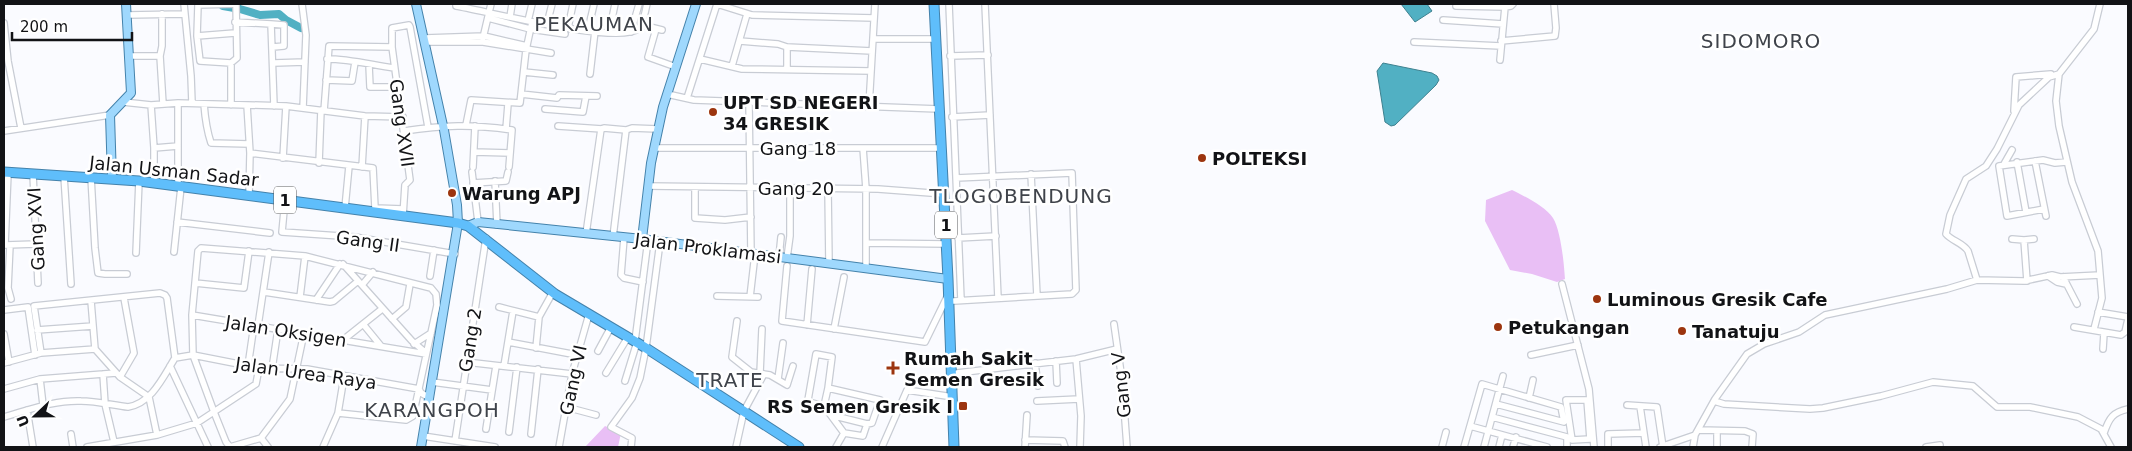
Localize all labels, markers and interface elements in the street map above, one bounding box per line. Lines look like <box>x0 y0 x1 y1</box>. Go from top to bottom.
scale bar <box>12 10 132 42</box>
district label: PEKAUMAN <box>534 12 654 36</box>
text: 200 m <box>20 18 68 36</box>
district label: SIDOMORO <box>1701 29 1821 53</box>
street label: Gang XVII <box>385 78 419 168</box>
place label: UPT SD NEGERI 34 GRESIK <box>723 92 879 134</box>
marker: UPT SD NEGERI 34 GRESIK <box>707 106 719 118</box>
street label: Gang 18 <box>760 138 836 159</box>
place label: POLTEKSI <box>1212 148 1307 169</box>
street label: Jalan Usman Sadar <box>87 152 260 190</box>
marker: POLTEKSI <box>1196 152 1208 164</box>
street label: Gang 20 <box>758 178 834 199</box>
place label: Warung APJ <box>462 183 581 204</box>
district label: TLOGOBENDUNG <box>928 184 1113 208</box>
road number: 1 <box>274 186 296 214</box>
street label: Gang XVI <box>23 187 49 271</box>
marker: Warung APJ <box>446 187 458 199</box>
road number: 1 <box>935 212 957 238</box>
street label: Gang II <box>335 226 401 256</box>
street label: Jalan Proklamasi <box>633 228 782 267</box>
place label: Luminous Gresik Cafe <box>1607 289 1828 310</box>
marker: Luminous Gresik Cafe <box>1591 293 1603 305</box>
street label: Gang 2 <box>455 306 485 374</box>
street label: Jalan Oksigen <box>223 311 348 351</box>
place label: Petukangan <box>1508 317 1630 338</box>
marker: Petukangan <box>1492 321 1504 333</box>
place label: Tanatuju <box>1692 321 1779 342</box>
marker: Tanatuju <box>1676 325 1688 337</box>
street label: Gang VI <box>555 343 591 417</box>
place label: Rumah Sakit Semen Gresik <box>904 348 1045 390</box>
street label: Gang V <box>1107 350 1135 419</box>
street label: Jalan Urea Raya <box>233 353 378 393</box>
marker: Rumah Sakit Semen Gresik <box>886 361 900 375</box>
district label: TRATE <box>695 368 764 392</box>
north arrow <box>10 391 60 441</box>
place label: RS Semen Gresik I <box>767 396 953 417</box>
district label: KARANGPOH <box>364 398 500 422</box>
marker: RS Semen Gresik I <box>957 400 969 412</box>
text: U <box>13 413 32 429</box>

